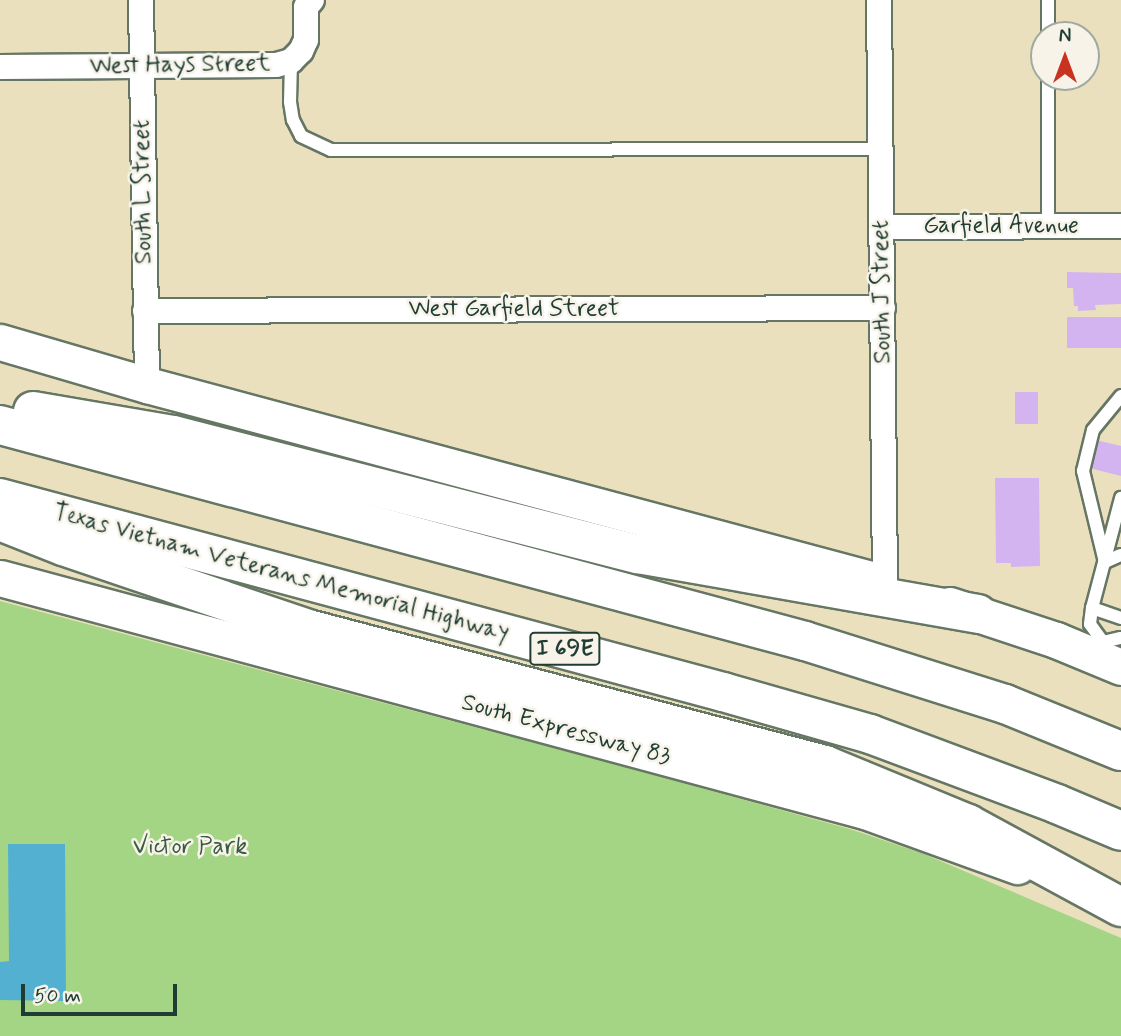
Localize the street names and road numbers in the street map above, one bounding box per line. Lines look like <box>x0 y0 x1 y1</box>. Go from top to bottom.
street label: West Hays Street <box>89 49 271 81</box>
street label: South L Street <box>127 117 159 267</box>
street label: Garfield Avenue <box>921 212 1081 240</box>
street label: South J Street <box>866 218 898 366</box>
street label: West Garfield Street <box>409 295 619 323</box>
street label: Texas Vietnam Veterans Memorial Highway <box>59 500 503 646</box>
road number: I 69E <box>528 629 602 668</box>
street label: South Expressway 83 <box>458 688 674 772</box>

